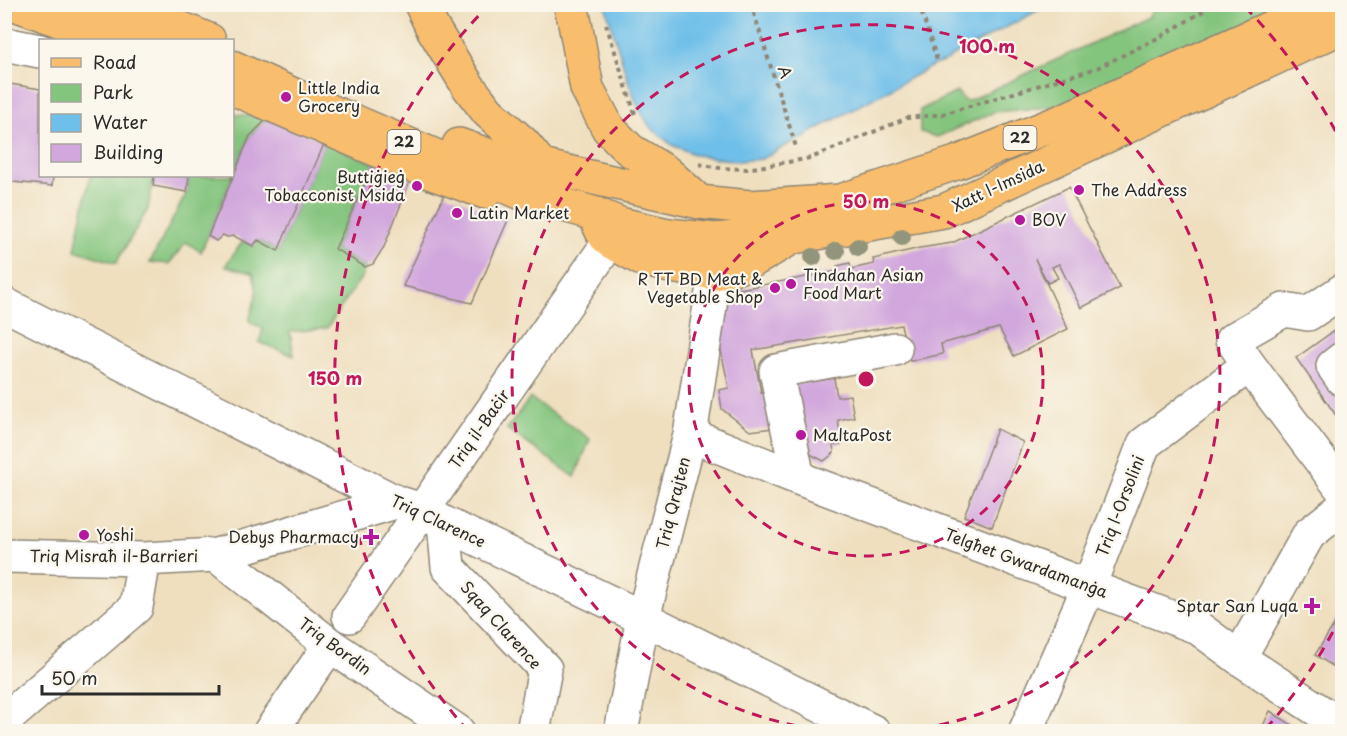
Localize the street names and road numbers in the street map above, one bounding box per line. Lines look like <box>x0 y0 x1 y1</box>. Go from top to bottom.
street label: A <box>773 62 799 81</box>
road number: 22 <box>1004 126 1036 150</box>
road number: 22 <box>388 130 420 154</box>
street label: Xatt l-Imsida <box>948 153 1047 217</box>
street label: Triq il-Baċir <box>442 383 515 473</box>
street label: Triq l-Orsolini <box>1089 451 1149 560</box>
street label: Triq Qrajten <box>649 454 695 552</box>
street label: Triq Clarence <box>387 488 490 553</box>
street label: Telgħet Gwardamanġa <box>941 521 1111 603</box>
street label: Triq Misraħ il-Barrieri <box>30 543 198 567</box>
street label: Sqaq Clarence <box>456 575 548 674</box>
street label: Triq Bordin <box>294 611 377 680</box>

